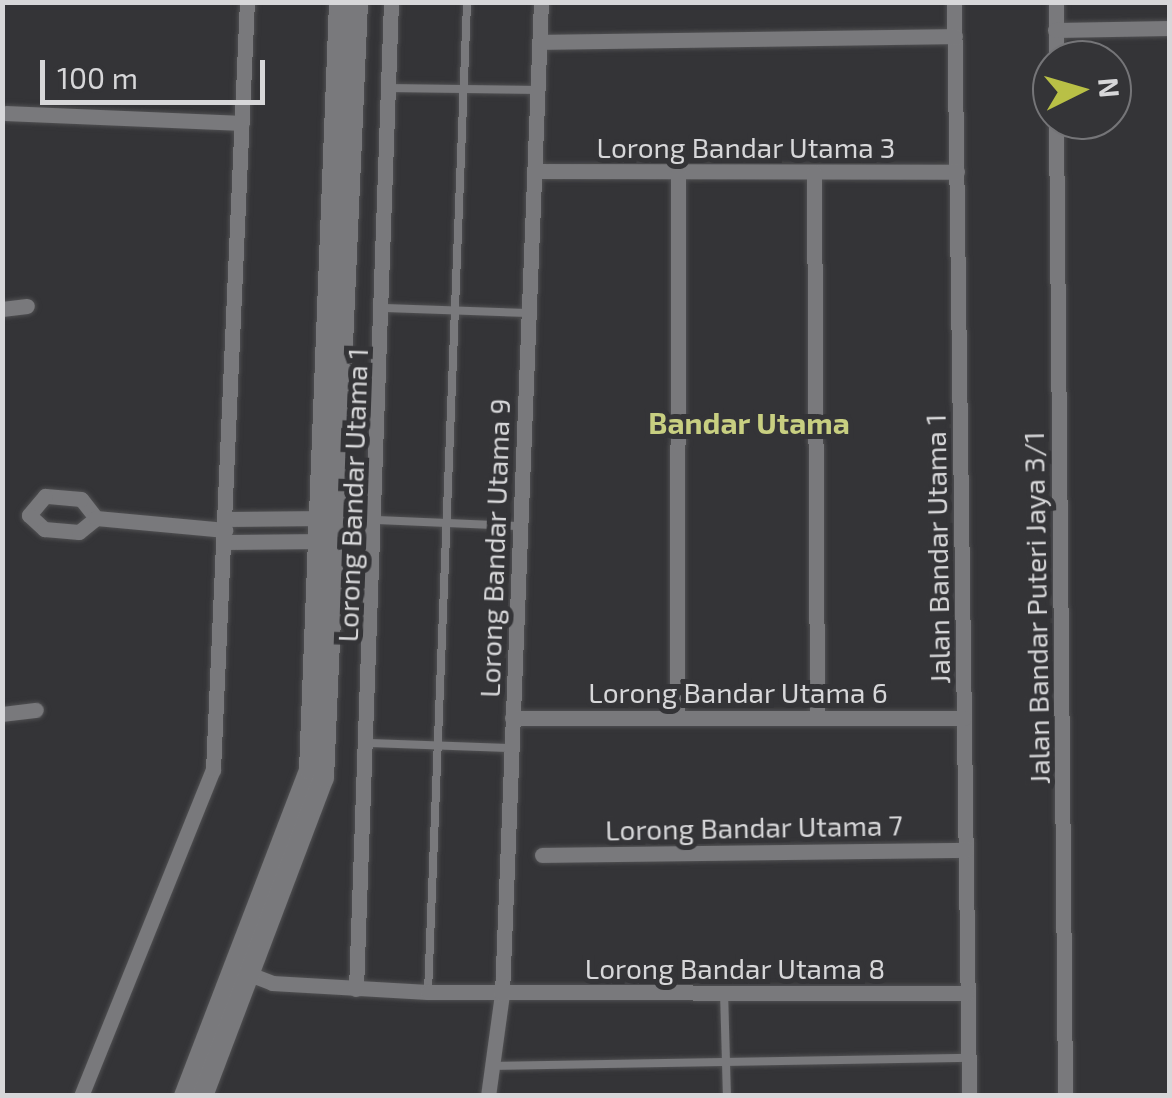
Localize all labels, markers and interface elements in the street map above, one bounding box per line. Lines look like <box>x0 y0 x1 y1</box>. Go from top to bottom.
scale bar <box>45 40 270 102</box>
north arrow <box>1032 40 1132 140</box>
text: 100 m <box>57 59 138 95</box>
text: N <box>1092 76 1128 99</box>
street label: Lorong Bandar Utama 3 <box>596 130 896 164</box>
street label: Lorong Bandar Utama 1 <box>330 347 374 643</box>
street label: Lorong Bandar Utama 9 <box>472 398 516 698</box>
district label: Bandar Utama <box>648 404 850 440</box>
street label: Jalan Bandar Utama 1 <box>918 413 956 685</box>
street label: Jalan Bandar Puteri Jaya 3/1 <box>1016 431 1056 785</box>
street label: Lorong Bandar Utama 6 <box>588 675 888 709</box>
street label: Lorong Bandar Utama 7 <box>605 808 903 846</box>
street label: Lorong Bandar Utama 8 <box>585 951 885 985</box>

